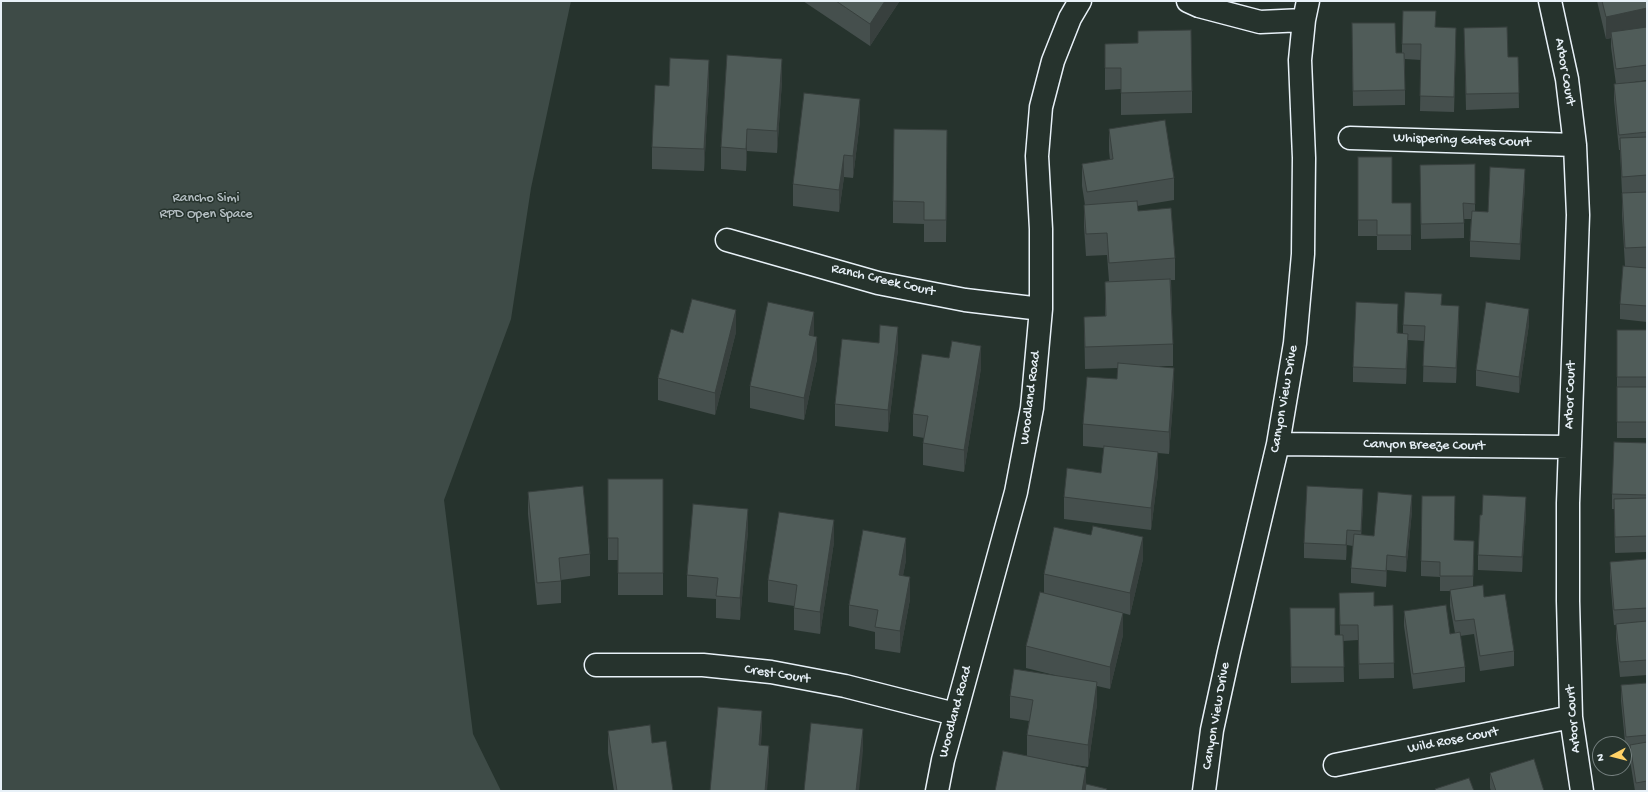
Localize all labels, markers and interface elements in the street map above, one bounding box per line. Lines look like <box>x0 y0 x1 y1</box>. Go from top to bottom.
street label: Arbor Court <box>1550 37 1578 107</box>
street label: Whispering Gates Court <box>1393 130 1531 152</box>
park label: Rancho Simi RPD Open Space <box>159 191 253 224</box>
street label: Ranch Creek Court <box>829 261 937 301</box>
street label: Canyon View Drive <box>1267 344 1303 454</box>
street label: Woodland Road <box>1017 350 1045 446</box>
street label: Arbor Court <box>1561 361 1581 429</box>
street label: Canyon Breeze Court <box>1363 437 1485 455</box>
street label: Canyon View Drive <box>1199 661 1235 771</box>
street label: Crest Court <box>743 662 811 688</box>
street label: Woodland Road <box>936 664 976 760</box>
street label: Arbor Court <box>1563 684 1585 754</box>
street label: Wild Rose Court <box>1406 724 1500 758</box>
north arrow <box>1592 736 1632 776</box>
text: N <box>1595 753 1607 762</box>

